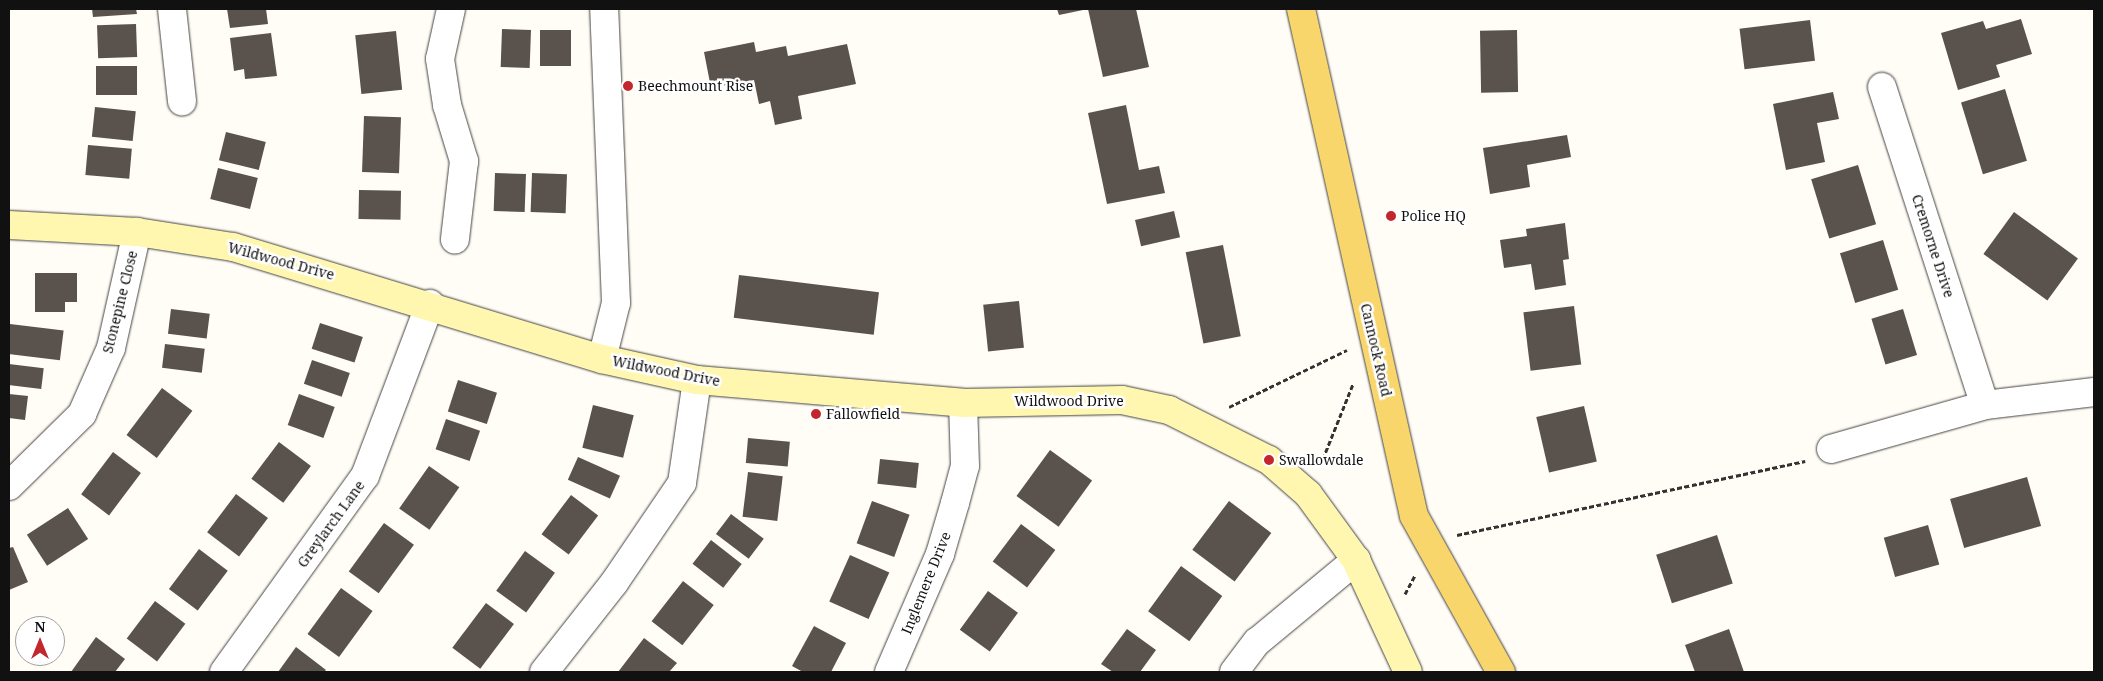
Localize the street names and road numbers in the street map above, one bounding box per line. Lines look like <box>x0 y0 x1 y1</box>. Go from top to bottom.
street label: Cremorne Drive <box>1908 192 1958 300</box>
street label: Wildwood Drive <box>226 239 336 283</box>
street label: Stonepine Close <box>99 249 141 355</box>
street label: Cannock Road <box>1357 302 1395 398</box>
street label: Wildwood Drive <box>611 352 721 390</box>
street label: Wildwood Drive <box>1014 393 1124 409</box>
street label: Greylarch Lane <box>294 477 368 571</box>
street label: Inglemere Drive <box>898 529 954 637</box>

